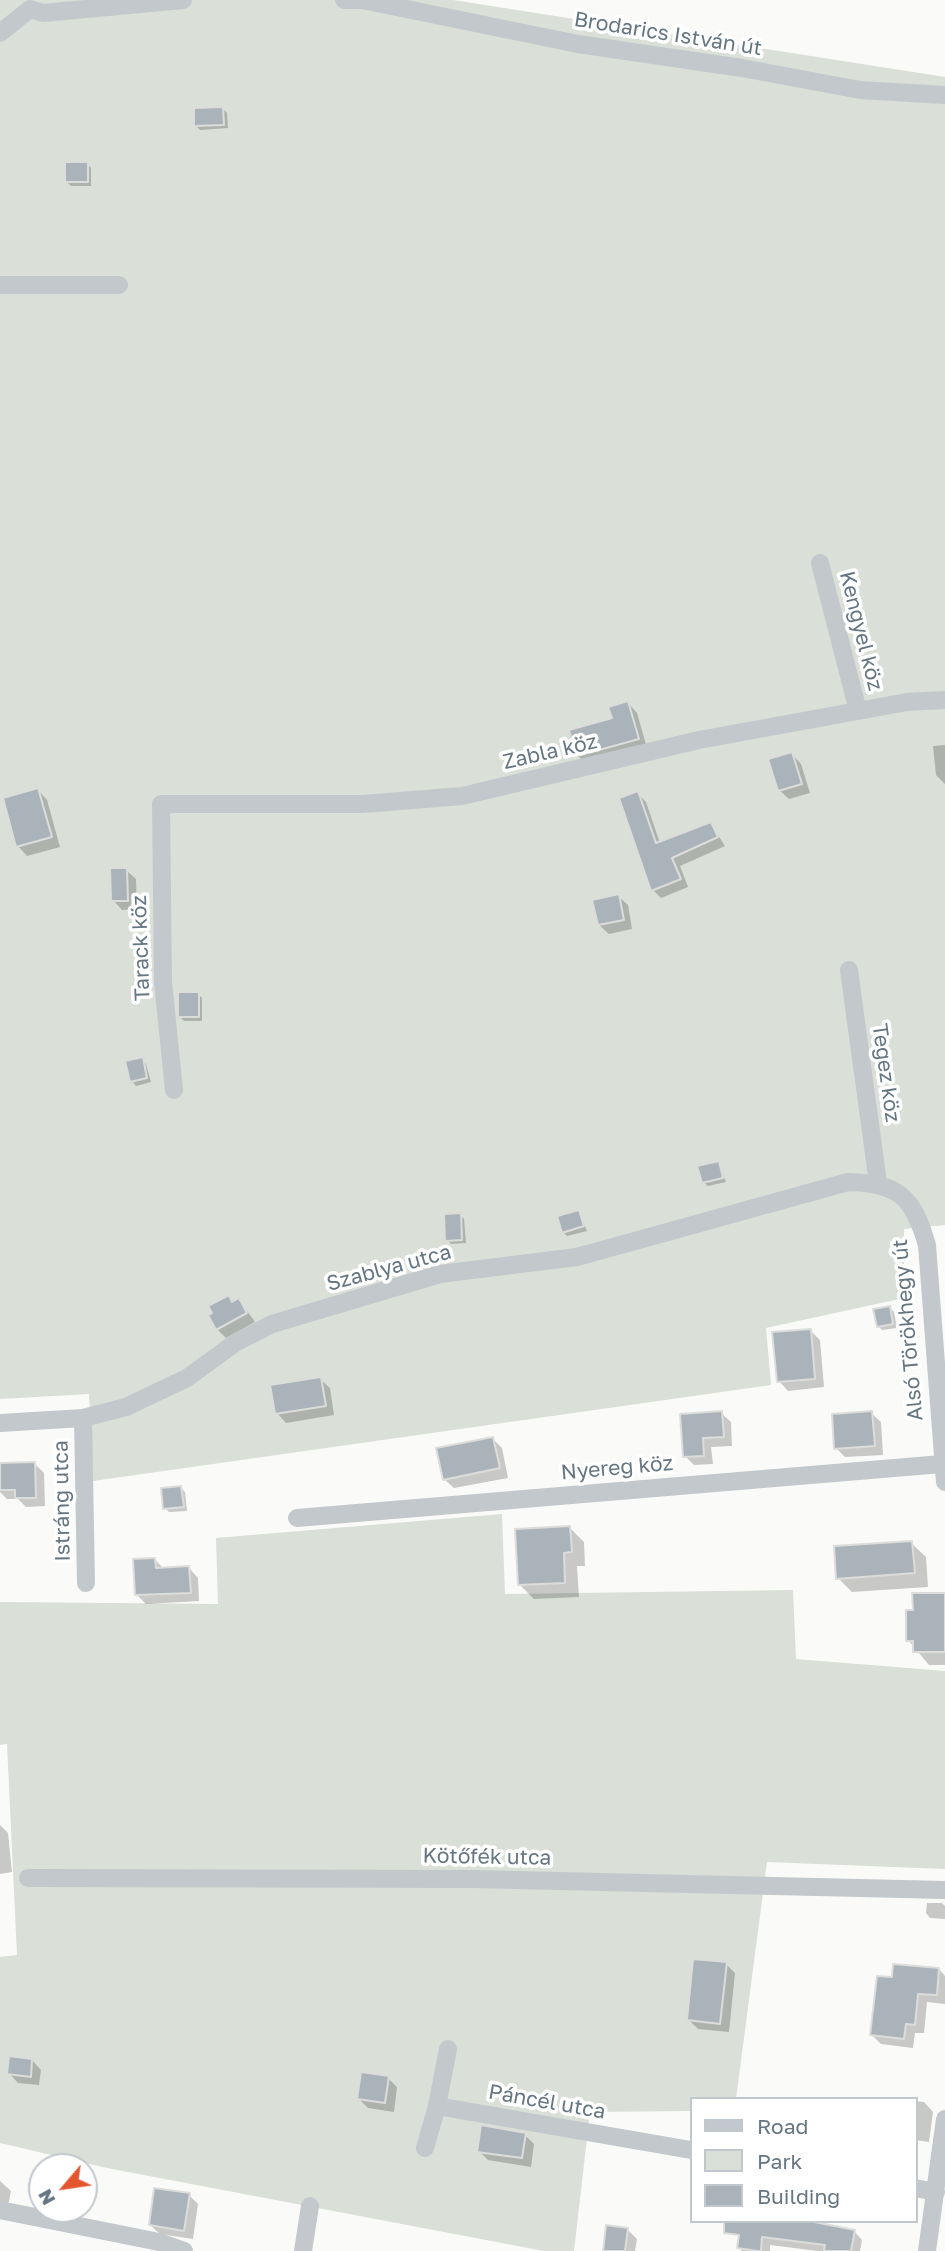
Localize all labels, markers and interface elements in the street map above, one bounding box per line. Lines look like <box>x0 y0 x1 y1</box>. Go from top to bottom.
street label: Brodarics István út <box>572 7 764 61</box>
street label: Kengyel köz <box>834 569 888 693</box>
street label: Zabla köz <box>500 729 600 775</box>
street label: Tarack köz <box>127 895 155 1001</box>
street label: Tegez köz <box>867 1022 905 1124</box>
street label: Alsó Törökhegy út <box>888 1238 928 1422</box>
street label: Szablya utca <box>324 1239 454 1297</box>
street label: Istráng utca <box>48 1440 76 1562</box>
street label: Nyereg köz <box>560 1451 674 1485</box>
street label: Kötőfék utca <box>422 1843 552 1871</box>
street label: Páncél utca <box>487 2079 607 2125</box>
legend <box>690 2097 917 2223</box>
text: Road <box>757 2113 808 2139</box>
text: Park <box>757 2148 802 2174</box>
north arrow <box>28 2153 98 2223</box>
text: Building <box>757 2183 840 2209</box>
text: N <box>32 2186 60 2209</box>

